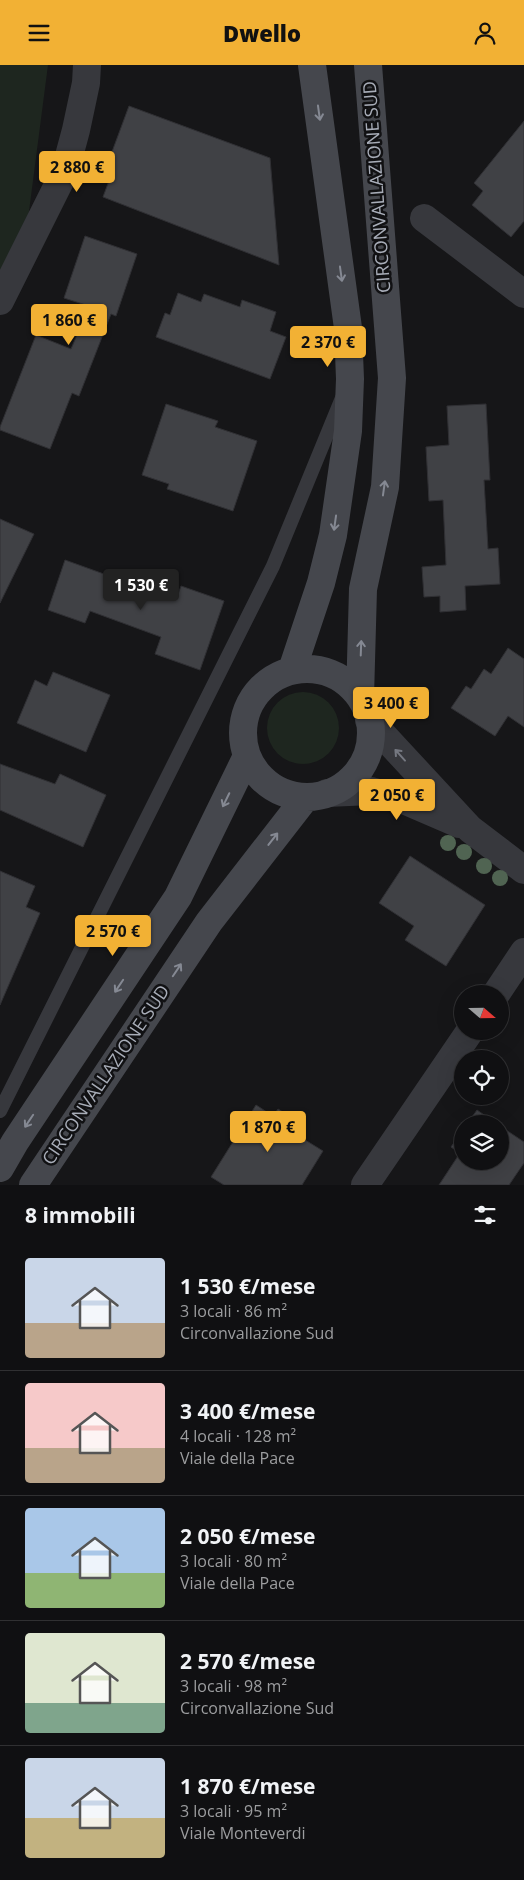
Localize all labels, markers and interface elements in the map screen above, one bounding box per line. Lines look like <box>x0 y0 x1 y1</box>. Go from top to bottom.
text: Dwello <box>223 18 301 48</box>
icon: menu <box>25 19 53 47</box>
icon: person <box>471 19 499 47</box>
street label: CIRCONVALLAZIONE SUD <box>357 80 395 294</box>
one-way arrow <box>314 105 324 121</box>
pin: 2 880 € <box>31 151 123 193</box>
text: 2 880 € <box>50 156 104 178</box>
one-way arrow <box>336 266 346 282</box>
pin: 1 860 € <box>23 303 115 346</box>
text: 1 860 € <box>42 309 96 331</box>
pin: 2 370 € <box>282 325 374 368</box>
text: 2 370 € <box>301 331 355 353</box>
one-way arrow <box>379 480 389 496</box>
one-way arrow <box>329 514 339 530</box>
pin: 1 530 € <box>95 569 187 611</box>
text: 1 530 € <box>114 574 168 596</box>
one-way arrow <box>356 640 366 656</box>
pin: 3 400 € <box>345 687 437 729</box>
text: 3 400 € <box>364 692 418 714</box>
one-way arrow <box>395 748 406 761</box>
pin: 2 050 € <box>351 779 443 821</box>
text: 2 050 € <box>370 784 424 806</box>
one-way arrow <box>221 792 230 807</box>
one-way arrow <box>267 833 278 846</box>
pin: 2 570 € <box>67 915 159 957</box>
text: 2 570 € <box>86 920 140 942</box>
one-way arrow <box>171 963 182 977</box>
one-way arrow <box>113 979 124 993</box>
street label: CIRCONVALLAZIONE SUD <box>36 980 174 1169</box>
north arrow <box>454 985 509 1040</box>
map controls <box>454 985 509 1170</box>
button: locate <box>454 1050 509 1105</box>
pin: 1 870 € <box>222 1111 314 1153</box>
one-way arrow <box>23 1114 34 1128</box>
button: layers <box>454 1115 509 1170</box>
text: 1 870 € <box>241 1116 295 1138</box>
text: 8 immobili <box>25 1201 136 1229</box>
icon: filters <box>471 1201 499 1229</box>
text: 1 530 €/mese <box>180 1272 316 1300</box>
icon: home <box>65 1278 125 1338</box>
text: 3 locali · 86 m² <box>180 1300 287 1322</box>
text: Circonvallazione Sud <box>180 1322 334 1344</box>
text: 3 400 €/mese <box>180 1397 316 1425</box>
icon: home <box>65 1403 125 1463</box>
text: 4 locali · 128 m² <box>180 1425 296 1447</box>
text: Viale della Pace <box>180 1447 295 1469</box>
text: 2 050 €/mese <box>180 1522 316 1550</box>
icon: home <box>65 1528 125 1588</box>
text: 3 locali · 80 m² <box>180 1550 287 1572</box>
text: Viale della Pace <box>180 1572 295 1594</box>
text: 2 570 €/mese <box>180 1647 316 1675</box>
icon: home <box>65 1653 125 1713</box>
text: 3 locali · 98 m² <box>180 1675 287 1697</box>
text: Circonvallazione Sud <box>180 1697 334 1719</box>
text: 1 870 €/mese <box>180 1772 316 1800</box>
icon: home <box>65 1778 125 1838</box>
text: 3 locali · 95 m² <box>180 1800 287 1822</box>
text: Viale Monteverdi <box>180 1822 306 1844</box>

